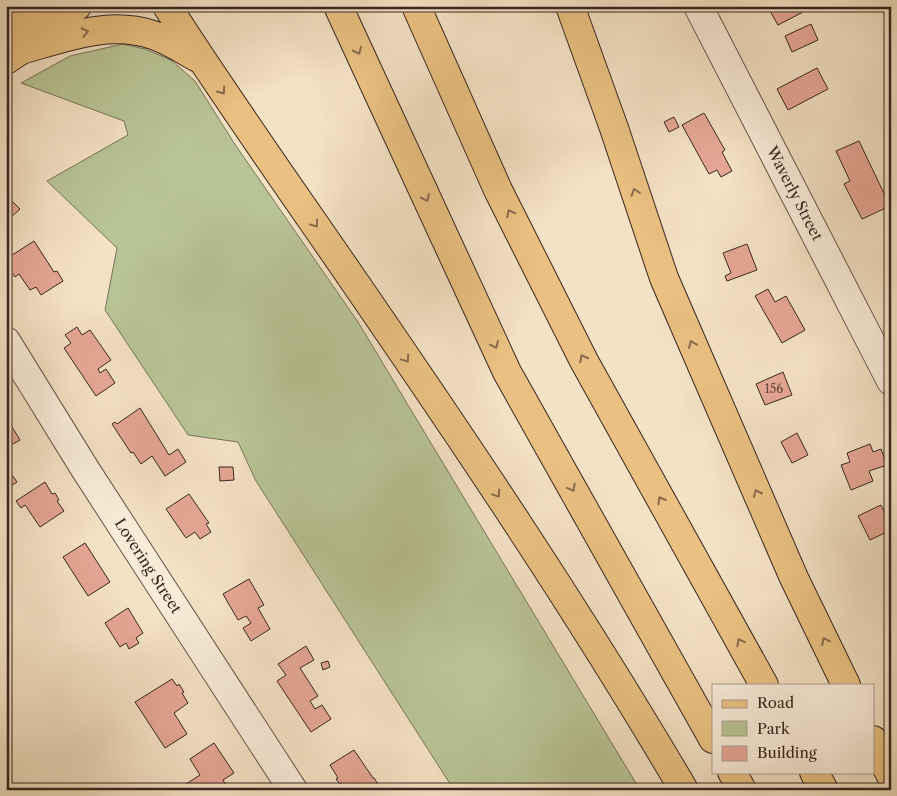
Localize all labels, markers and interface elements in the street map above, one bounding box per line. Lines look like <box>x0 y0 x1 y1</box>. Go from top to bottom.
one-way arrow <box>81 28 89 38</box>
one-way arrow <box>352 46 363 55</box>
one-way arrow <box>216 85 225 95</box>
street label: Waverly Street <box>762 142 828 244</box>
one-way arrow <box>631 189 641 197</box>
one-way arrow <box>420 193 430 202</box>
one-way arrow <box>506 209 516 218</box>
one-way arrow <box>309 219 318 228</box>
one-way arrow <box>489 340 499 349</box>
one-way arrow <box>688 340 699 349</box>
one-way arrow <box>400 353 409 363</box>
one-way arrow <box>579 354 589 363</box>
house number: 156 <box>765 381 783 396</box>
one-way arrow <box>566 483 576 492</box>
one-way arrow <box>491 488 500 497</box>
one-way arrow <box>753 489 764 498</box>
one-way arrow <box>658 497 668 506</box>
street label: Lovering Street <box>111 515 186 617</box>
one-way arrow <box>821 637 831 646</box>
one-way arrow <box>737 639 747 648</box>
legend <box>712 684 874 774</box>
text: Road <box>757 693 794 712</box>
text: Park <box>757 719 791 738</box>
text: Building <box>757 743 817 762</box>

